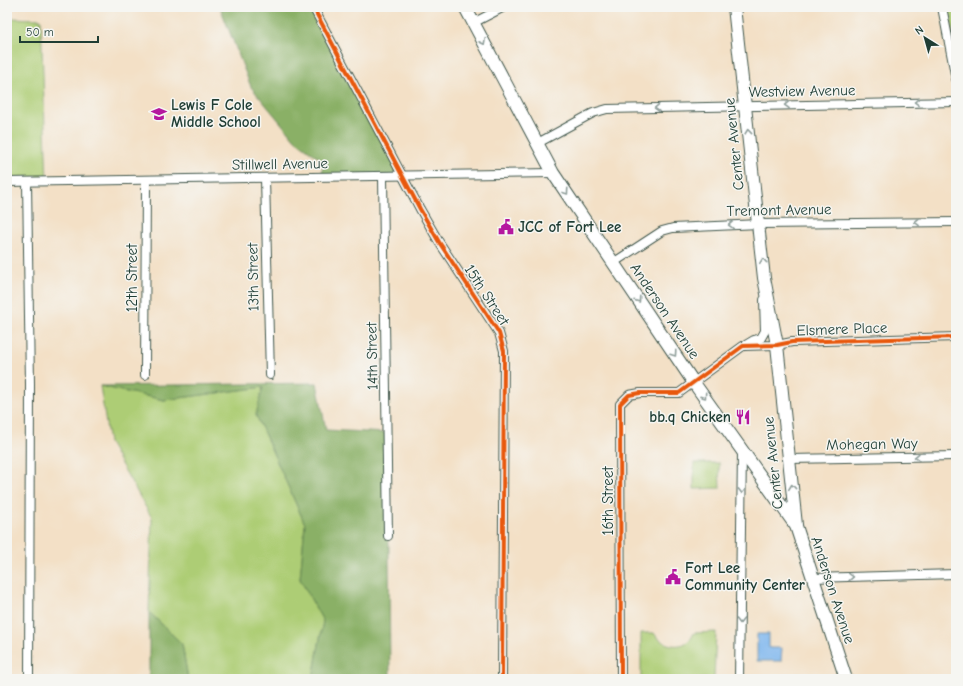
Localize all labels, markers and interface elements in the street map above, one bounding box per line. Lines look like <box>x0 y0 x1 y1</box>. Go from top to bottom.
scale bar <box>20 18 98 44</box>
north arrow <box>905 18 945 58</box>
text: N <box>913 23 926 38</box>
text: 50 m <box>26 25 54 39</box>
one-way arrow <box>478 37 486 45</box>
street label: Westview Avenue <box>748 81 856 101</box>
place label: Lewis F Cole Middle School <box>171 96 261 131</box>
street label: Center Avenue <box>720 96 748 191</box>
one-way arrow <box>914 98 920 107</box>
one-way arrow <box>784 101 790 109</box>
one-way arrow <box>654 104 660 112</box>
school or university icon: Lewis F Cole Middle School <box>150 105 168 123</box>
one-way arrow <box>744 129 753 135</box>
street label: Stillwell Avenue <box>232 154 329 174</box>
one-way arrow <box>561 188 569 195</box>
street label: Tremont Avenue <box>727 200 832 220</box>
public building icon: JCC of Fort Lee <box>497 218 515 236</box>
place label: JCC of Fort Lee <box>518 218 621 236</box>
one-way arrow <box>914 218 920 226</box>
one-way arrow <box>728 221 734 229</box>
street label: 13th Street <box>243 242 263 311</box>
street label: 12th Street <box>123 243 141 312</box>
one-way arrow <box>758 258 767 264</box>
street label: Anderson Avenue <box>626 260 704 363</box>
street label: 15th Street <box>461 261 514 329</box>
one-way arrow <box>633 296 641 303</box>
street label: Elsmere Place <box>796 318 888 340</box>
street label: 14th Street <box>362 321 382 390</box>
one-way arrow <box>669 349 676 356</box>
one-way arrow <box>699 392 706 399</box>
place label: bb.q Chicken <box>649 408 731 426</box>
restaurant icon: bb.q Chicken <box>734 408 752 426</box>
street label: Center Avenue <box>759 415 787 510</box>
street label: Mohegan Way <box>826 434 918 454</box>
one-way arrow <box>914 453 920 461</box>
street label: 16th Street <box>599 466 617 535</box>
one-way arrow <box>787 484 796 490</box>
one-way arrow <box>737 488 746 494</box>
street label: Anderson Avenue <box>807 534 859 646</box>
place label: Fort Lee Community Center <box>685 559 805 594</box>
public building icon: Fort Lee Community Center <box>664 568 682 586</box>
one-way arrow <box>848 573 854 581</box>
one-way arrow <box>736 618 744 624</box>

